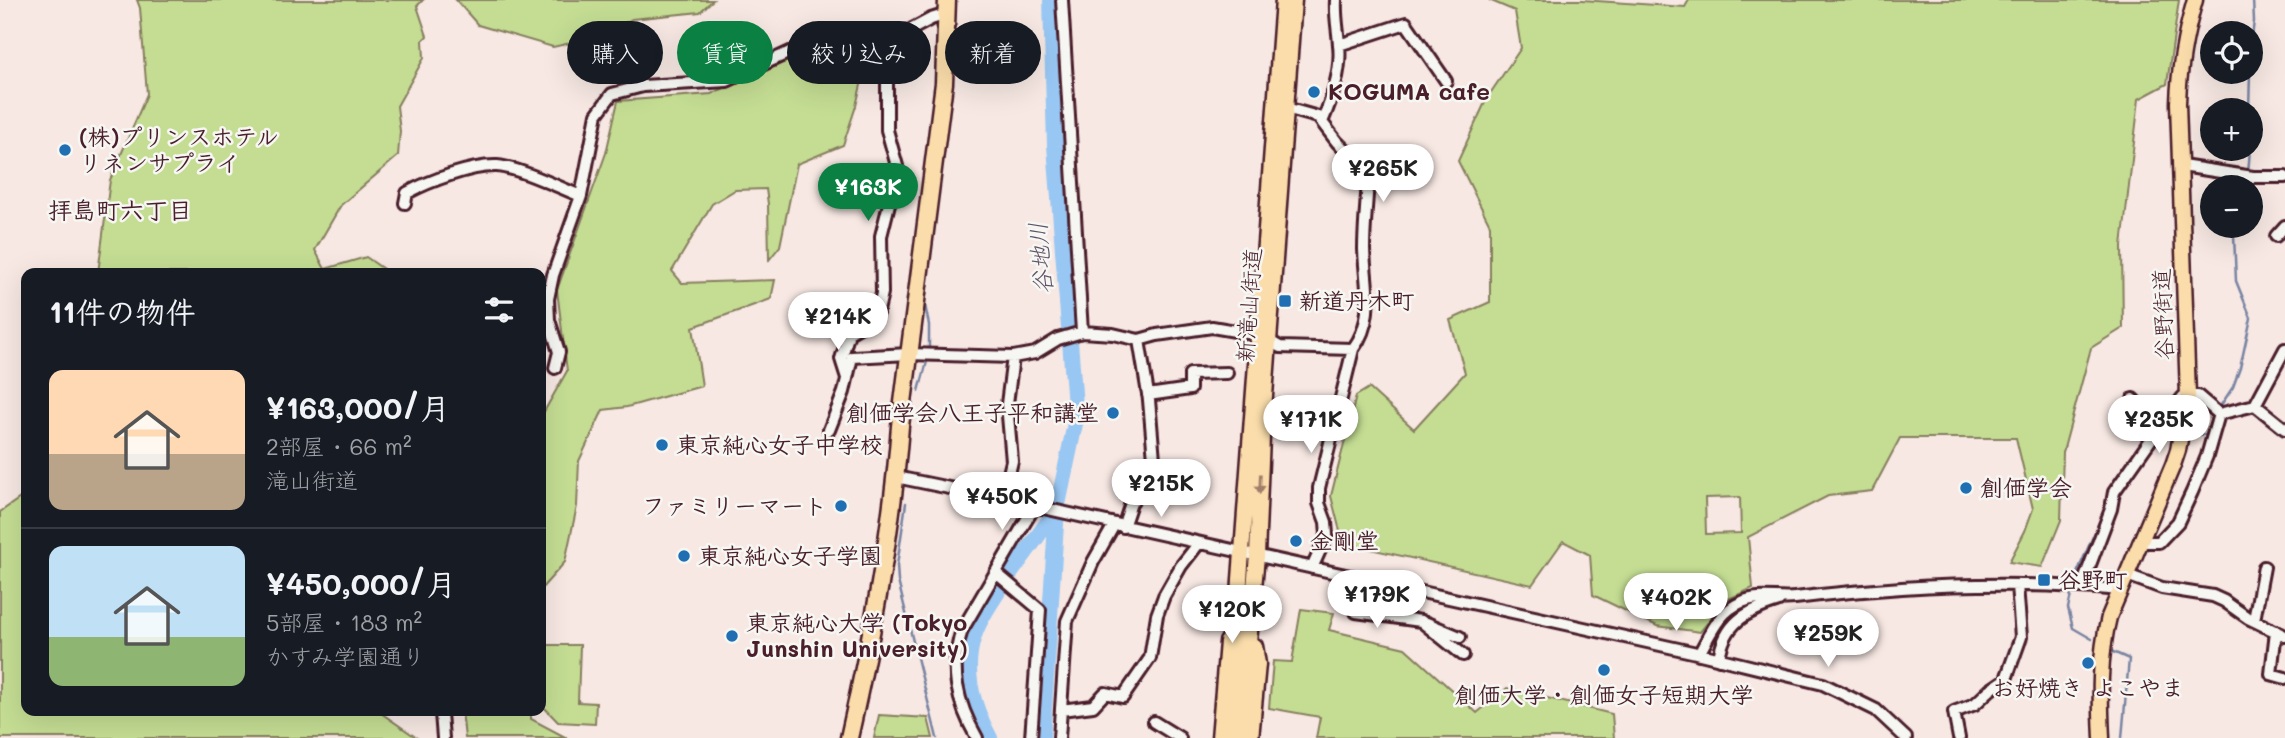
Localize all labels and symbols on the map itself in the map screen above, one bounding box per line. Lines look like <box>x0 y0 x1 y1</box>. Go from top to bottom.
place label: KOGUMA cafe <box>1328 76 1490 106</box>
marker: KOGUMA cafe <box>1306 84 1322 100</box>
place label: (株)プリンスホテル リネンサプライ <box>79 121 279 177</box>
marker: (株)プリンスホテル リネンサプライ <box>57 142 73 158</box>
pin: ¥265K <box>1334 144 1432 204</box>
pin: ¥163K <box>819 164 917 223</box>
district label: 拝島町六丁目 <box>48 194 192 225</box>
water label: 谷地川 <box>1021 221 1058 295</box>
street label: 新滝山街道 <box>1229 247 1267 363</box>
street label: 谷野街道 <box>2145 268 2179 361</box>
place label: 新道丹木町 <box>1299 285 1414 315</box>
pin: ¥214K <box>789 292 887 352</box>
marker: 新道丹木町 <box>1277 293 1293 309</box>
pin: ¥171K <box>1262 396 1360 455</box>
pin: ¥235K <box>2110 396 2208 455</box>
place label: 創価学会八王子平和講堂 <box>846 397 1099 427</box>
marker: 創価学会八王子平和講堂 <box>1105 405 1121 421</box>
place label: 東京純心女子中学校 <box>676 429 883 459</box>
marker: 東京純心女子中学校 <box>654 437 670 453</box>
pin: ¥215K <box>1112 460 1210 519</box>
pin: ¥450K <box>953 472 1051 532</box>
place label: 創価学会 <box>1980 472 2072 502</box>
one-way arrow <box>1255 473 1266 495</box>
marker: 創価学会 <box>1958 480 1974 496</box>
place label: ファミリーマート <box>642 490 827 520</box>
marker: ファミリーマート <box>833 498 849 514</box>
place label: 金剛堂 <box>1310 525 1379 555</box>
marker: 金剛堂 <box>1288 533 1304 549</box>
place label: 東京純心女子学園 <box>698 540 882 570</box>
marker: 東京純心女子学園 <box>676 548 692 564</box>
place label: 谷野町 <box>2058 564 2127 594</box>
pin: ¥179K <box>1328 570 1426 630</box>
marker: 谷野町 <box>2036 572 2052 588</box>
pin: ¥402K <box>1627 574 1725 633</box>
pin: ¥120K <box>1183 586 1281 645</box>
place label: 東京純心大学 (Tokyo Junshin University) <box>746 607 968 663</box>
pin: ¥259K <box>1779 610 1877 669</box>
marker: 東京純心大学 (Tokyo Junshin University) <box>724 628 740 644</box>
marker: お好焼き よこやま <box>2080 655 2096 671</box>
marker: 創価大学・創価女子短期大学 <box>1596 662 1612 678</box>
place label: お好焼き よこやま <box>1992 672 2184 702</box>
place label: 創価大学・創価女子短期大学 <box>1455 679 1754 709</box>

